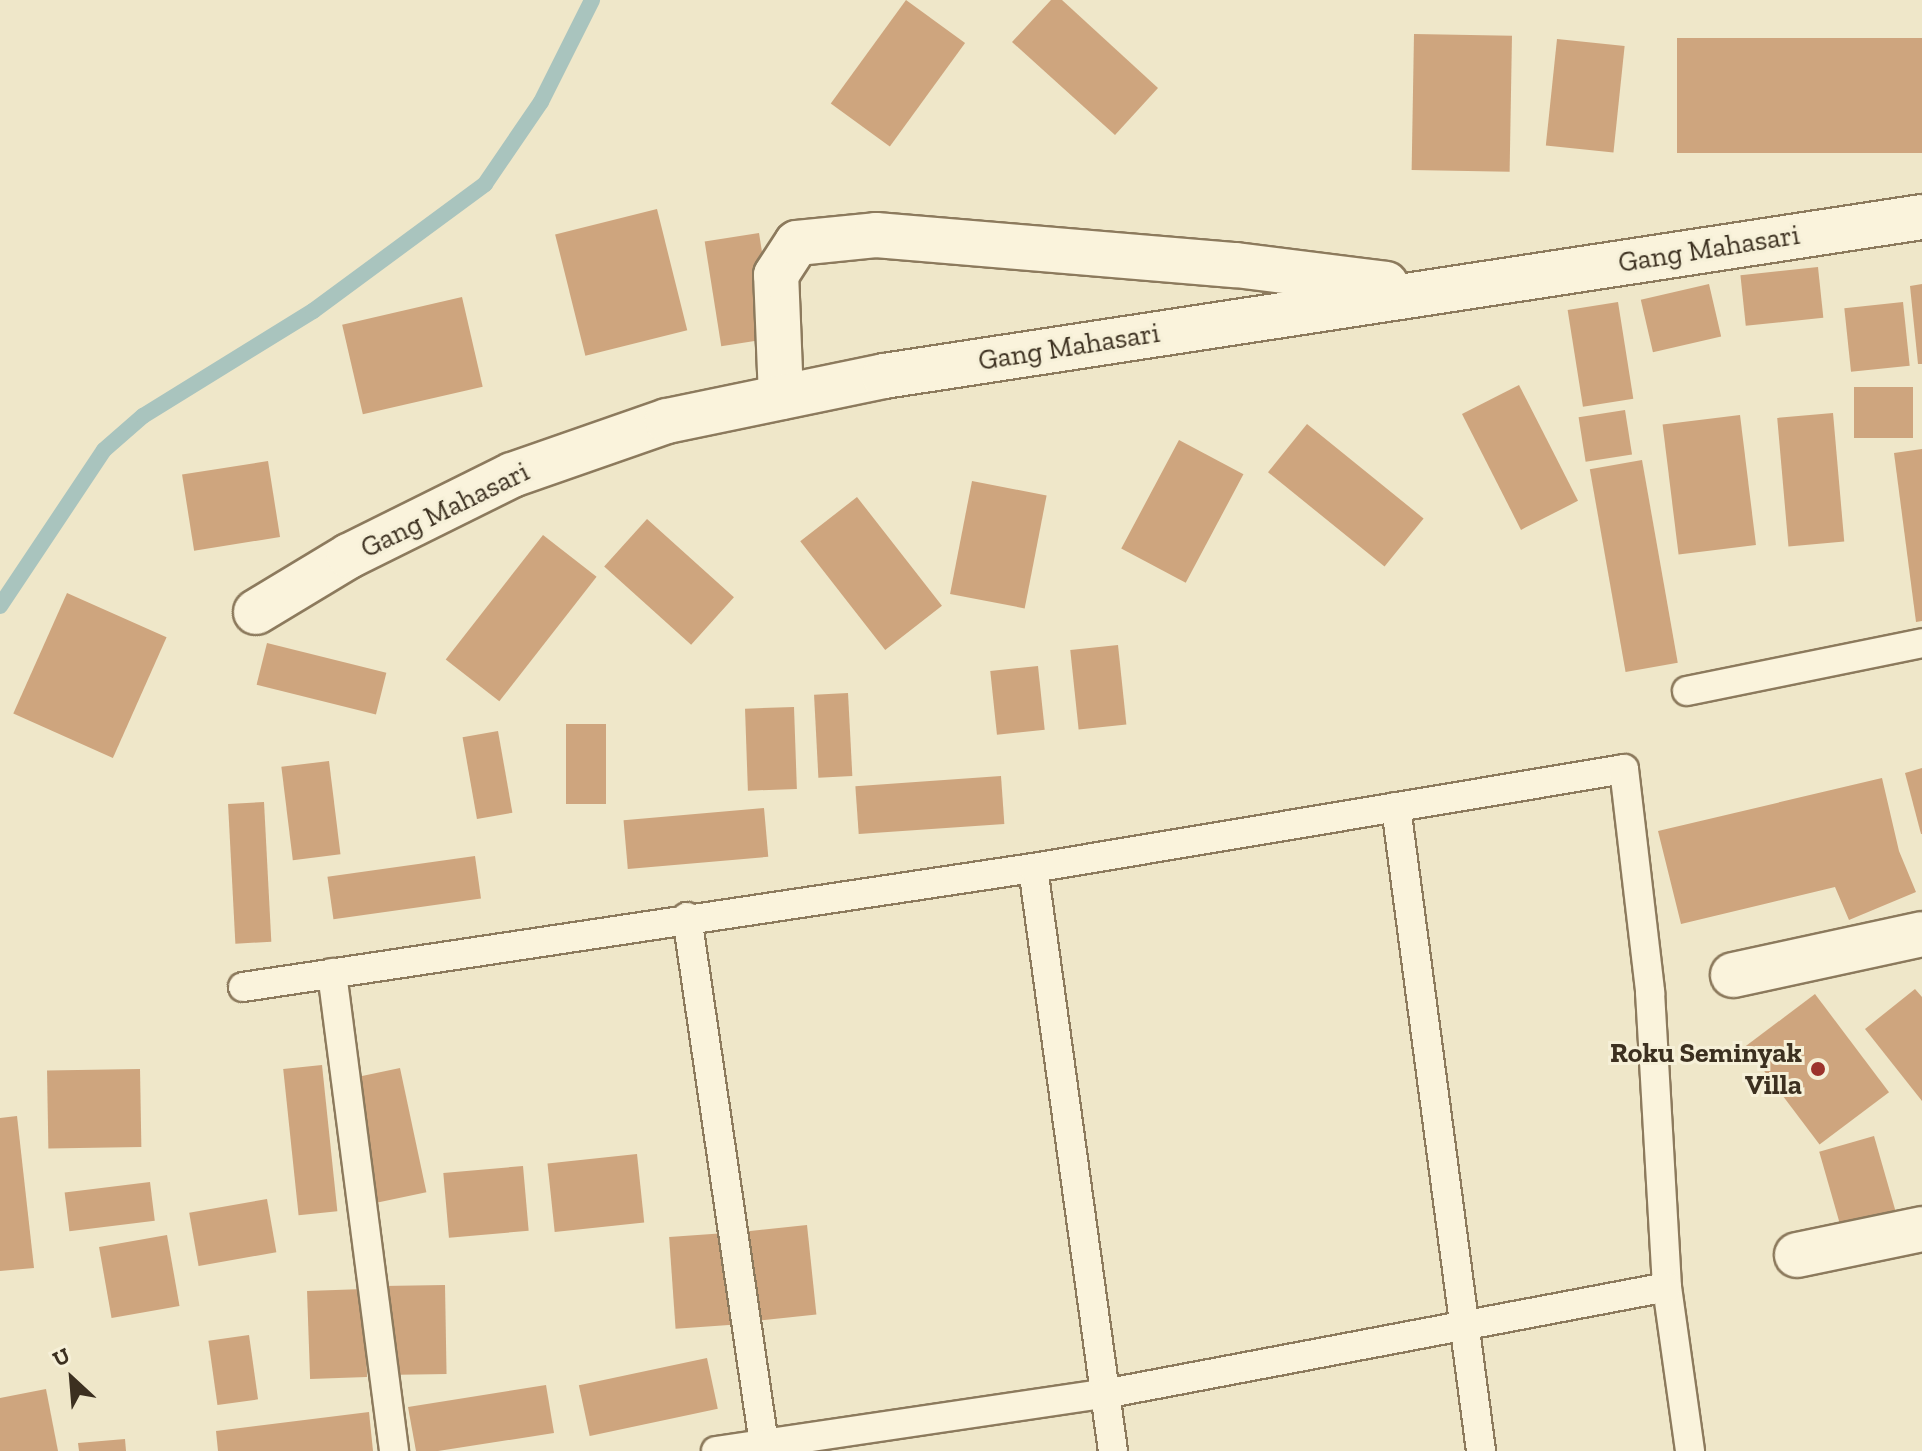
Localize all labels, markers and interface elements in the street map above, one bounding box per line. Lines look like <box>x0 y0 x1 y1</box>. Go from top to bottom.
street label: Gang Mahasari <box>1616 218 1802 280</box>
street label: Gang Mahasari <box>976 316 1162 378</box>
street label: Gang Mahasari <box>355 455 535 565</box>
place label: Roku Seminyak Villa <box>1610 1036 1802 1102</box>
marker: Roku Seminyak Villa <box>1809 1060 1827 1078</box>
north arrow <box>32 1339 112 1419</box>
text: U <box>48 1341 74 1373</box>

